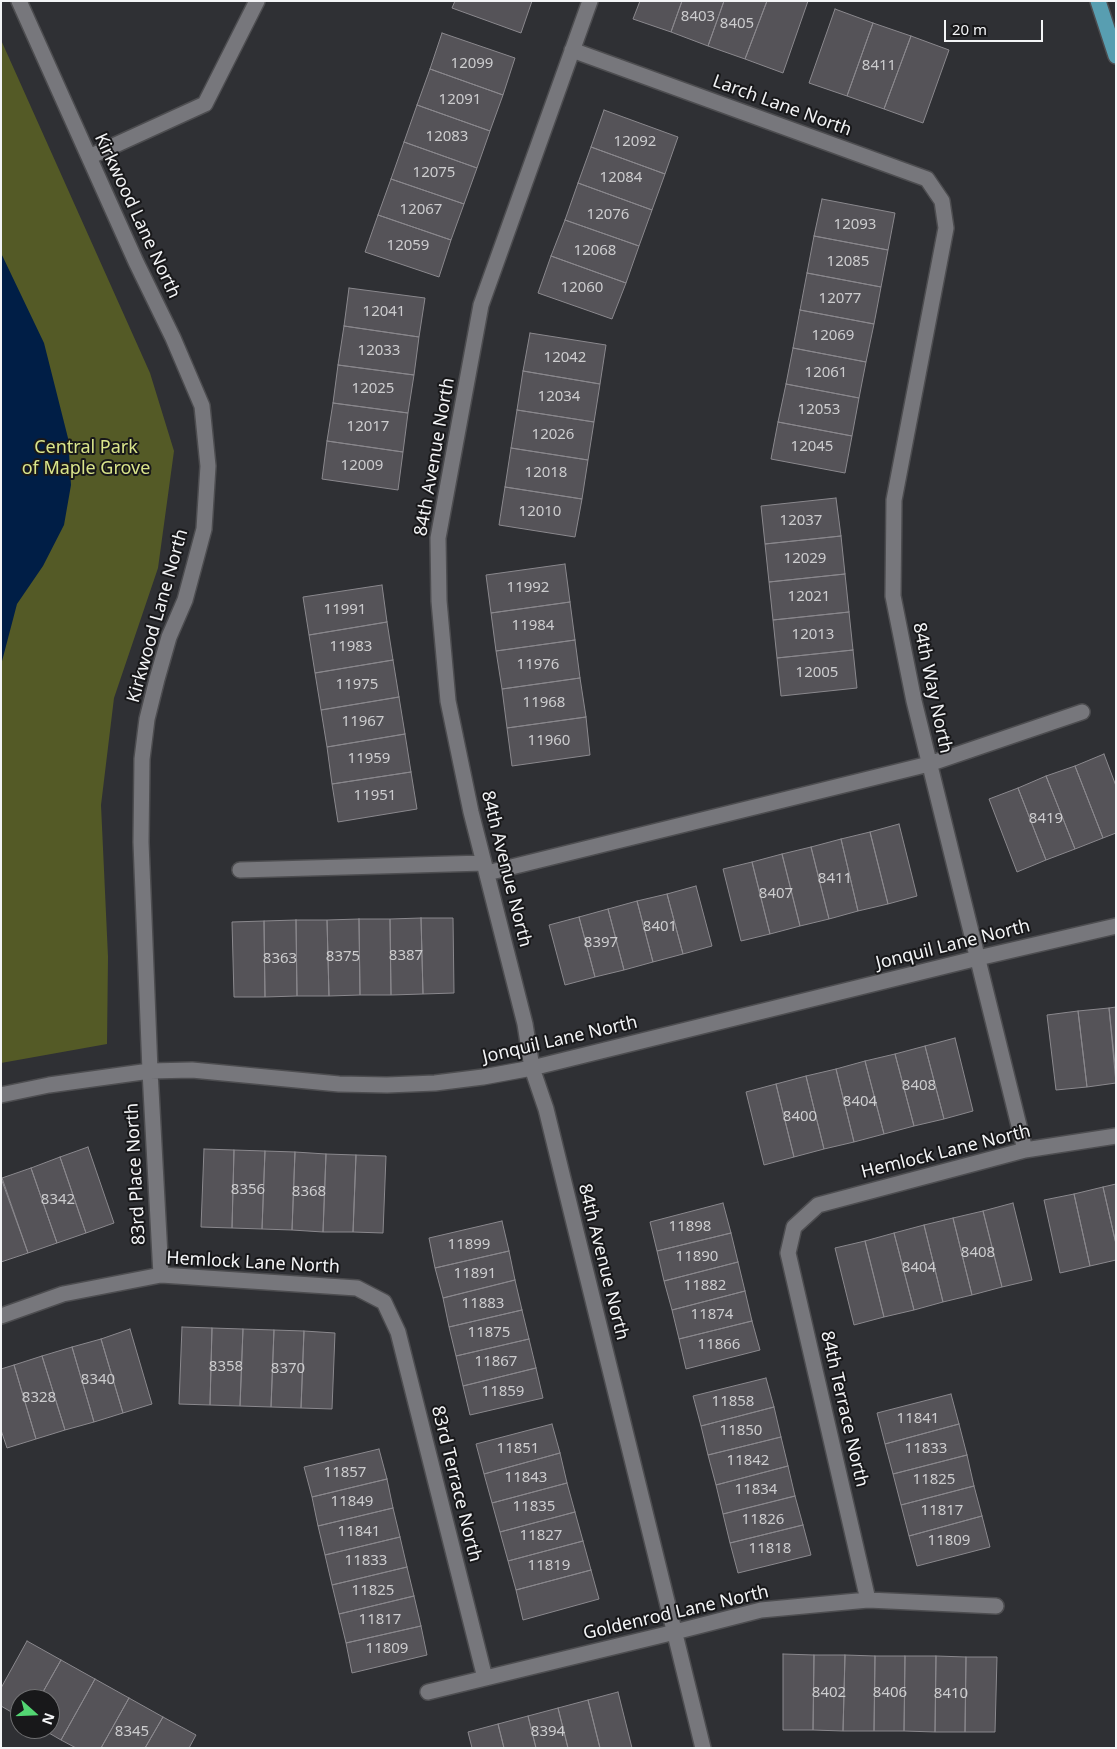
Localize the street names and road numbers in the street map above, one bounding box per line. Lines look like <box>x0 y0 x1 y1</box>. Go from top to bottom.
street label: Larch Lane North <box>710 71 854 141</box>
street label: Kirkwood Lane North <box>89 130 185 302</box>
street label: 84th Avenue North <box>410 376 460 538</box>
street label: Kirkwood Lane North <box>123 527 193 705</box>
street label: 84th Way North <box>908 621 956 755</box>
street label: 84th Avenue North <box>476 789 536 949</box>
street label: Jonquil Lane North <box>874 915 1032 975</box>
street label: Jonquil Lane North <box>480 1012 640 1068</box>
street label: 83rd Place North <box>121 1102 151 1246</box>
street label: Hemlock Lane North <box>859 1120 1033 1184</box>
street label: 84th Avenue North <box>573 1182 633 1342</box>
street label: Hemlock Lane North <box>166 1248 340 1278</box>
street label: 84th Terrace North <box>816 1329 872 1489</box>
street label: 83rd Terrace North <box>426 1404 486 1564</box>
street label: Goldenrod Lane North <box>581 1581 771 1645</box>

